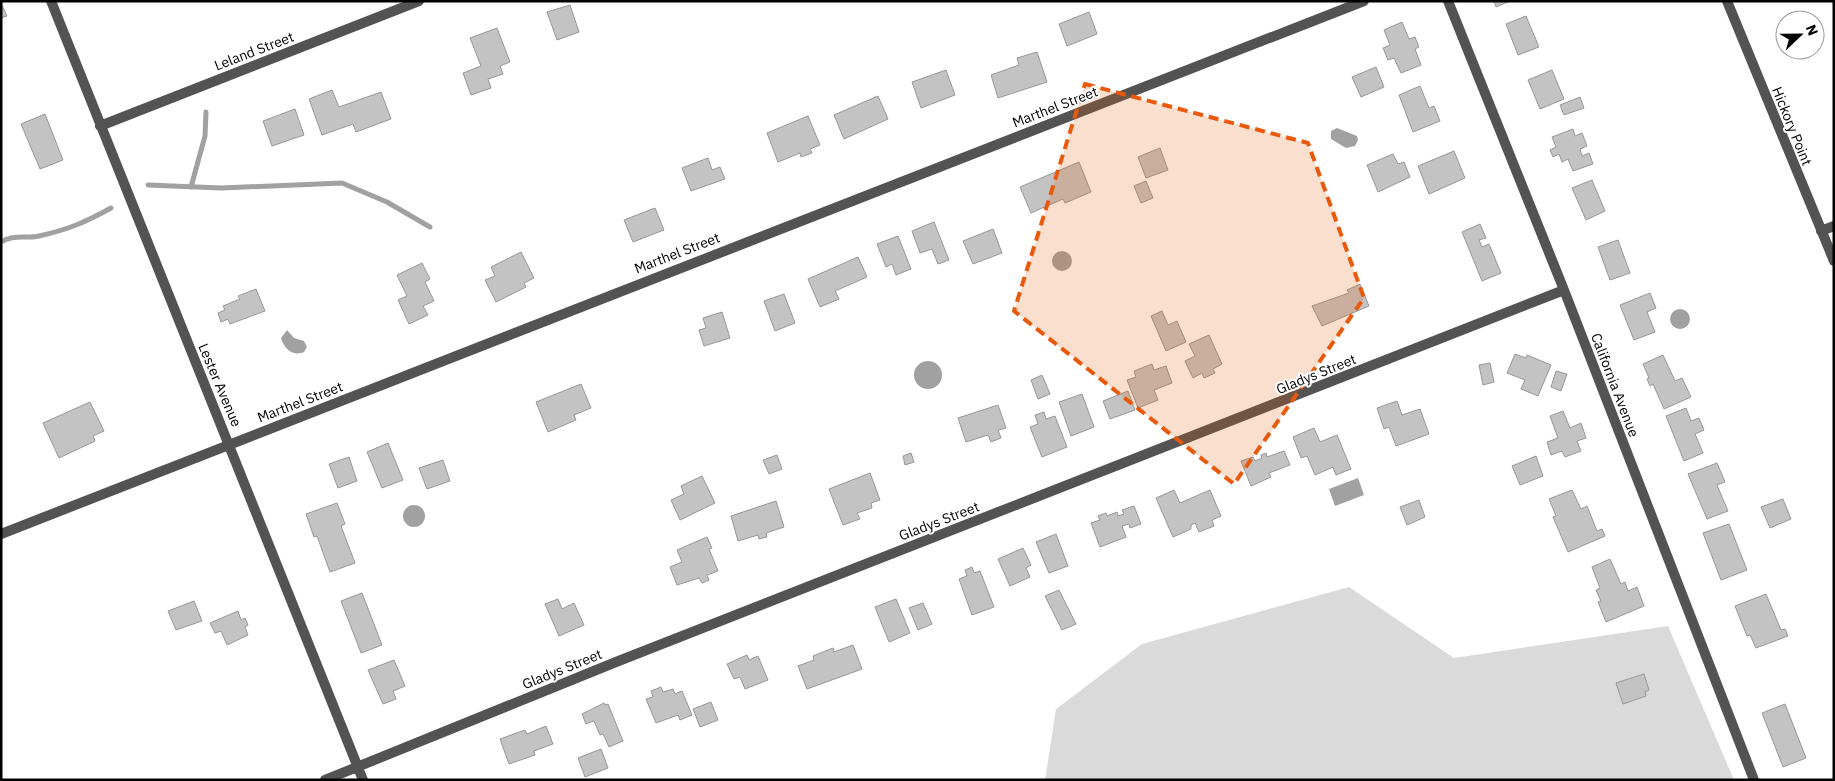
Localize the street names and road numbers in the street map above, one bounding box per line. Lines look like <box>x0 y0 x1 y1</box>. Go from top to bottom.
street label: Leland Street <box>212 28 296 74</box>
street label: Marthel Street <box>1010 82 1100 132</box>
street label: Hickory Point <box>1768 84 1816 168</box>
street label: Marthel Street <box>632 228 722 278</box>
street label: California Avenue <box>1587 330 1643 440</box>
street label: Lester Avenue <box>194 341 246 430</box>
street label: Gladys Street <box>1273 350 1359 398</box>
street label: Marthel Street <box>255 377 345 427</box>
street label: Gladys Street <box>896 497 982 545</box>
street label: Gladys Street <box>519 645 605 693</box>

